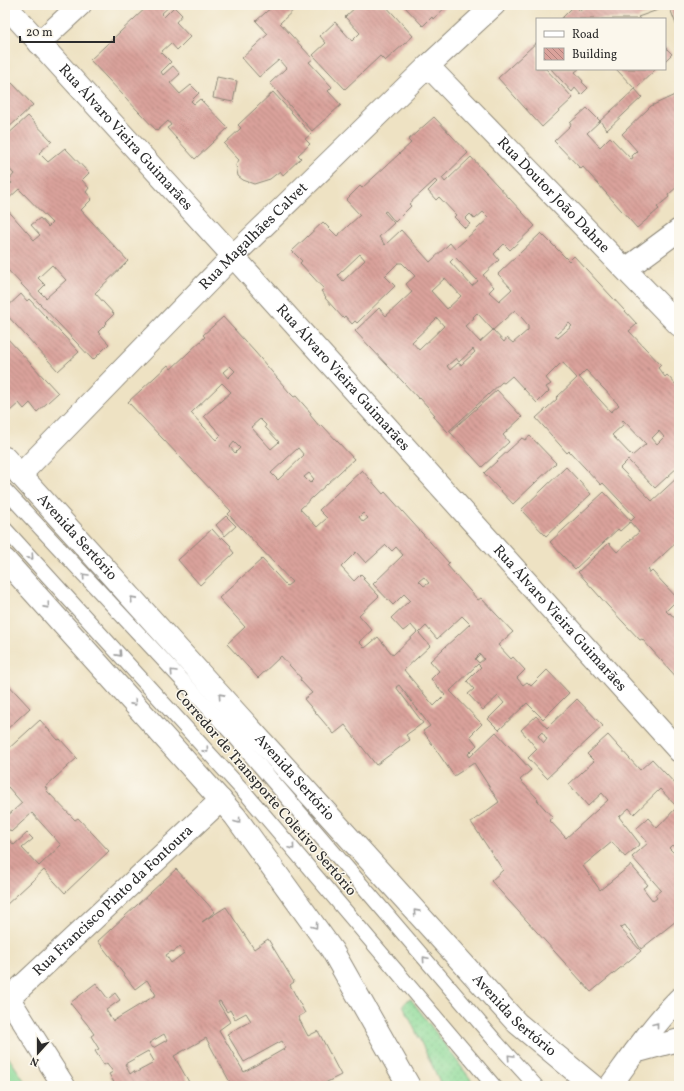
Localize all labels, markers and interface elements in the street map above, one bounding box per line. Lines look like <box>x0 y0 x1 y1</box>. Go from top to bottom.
scale bar <box>20 18 114 44</box>
legend <box>536 18 666 70</box>
text: 20 m <box>26 25 53 41</box>
text: Road <box>572 27 599 43</box>
text: Building <box>572 47 617 63</box>
street label: Rua Álvaro Vieira Guimarães <box>53 60 197 215</box>
street label: Rua Doutor João Dahne <box>492 133 614 258</box>
street label: Rua Magalhães Calvet <box>195 178 313 295</box>
street label: Rua Álvaro Vieira Guimarães <box>271 300 414 456</box>
street label: Avenida Sertório <box>32 489 122 585</box>
street label: Rua Álvaro Vieira Guimarães <box>488 540 631 696</box>
one-way arrow <box>27 553 34 560</box>
one-way arrow <box>82 573 90 581</box>
one-way arrow <box>131 597 138 604</box>
one-way arrow <box>42 601 50 609</box>
one-way arrow <box>114 649 121 656</box>
one-way arrow <box>171 669 178 676</box>
street label: Corredor de Transporte Coletivo Sertório <box>169 685 361 901</box>
one-way arrow <box>218 693 225 700</box>
one-way arrow <box>129 698 136 706</box>
street label: Avenida Sertório <box>249 729 339 825</box>
one-way arrow <box>202 745 209 752</box>
one-way arrow <box>234 817 241 824</box>
street label: Rua Francisco Pinto da Fontoura <box>28 821 198 981</box>
one-way arrow <box>288 843 295 850</box>
one-way arrow <box>414 909 421 916</box>
one-way arrow <box>310 922 317 929</box>
one-way arrow <box>422 957 429 964</box>
street label: Avenida Sertório <box>467 969 561 1062</box>
one-way arrow <box>652 1022 659 1029</box>
north arrow <box>18 1033 58 1073</box>
text: N <box>29 1053 41 1069</box>
one-way arrow <box>508 1055 515 1062</box>

